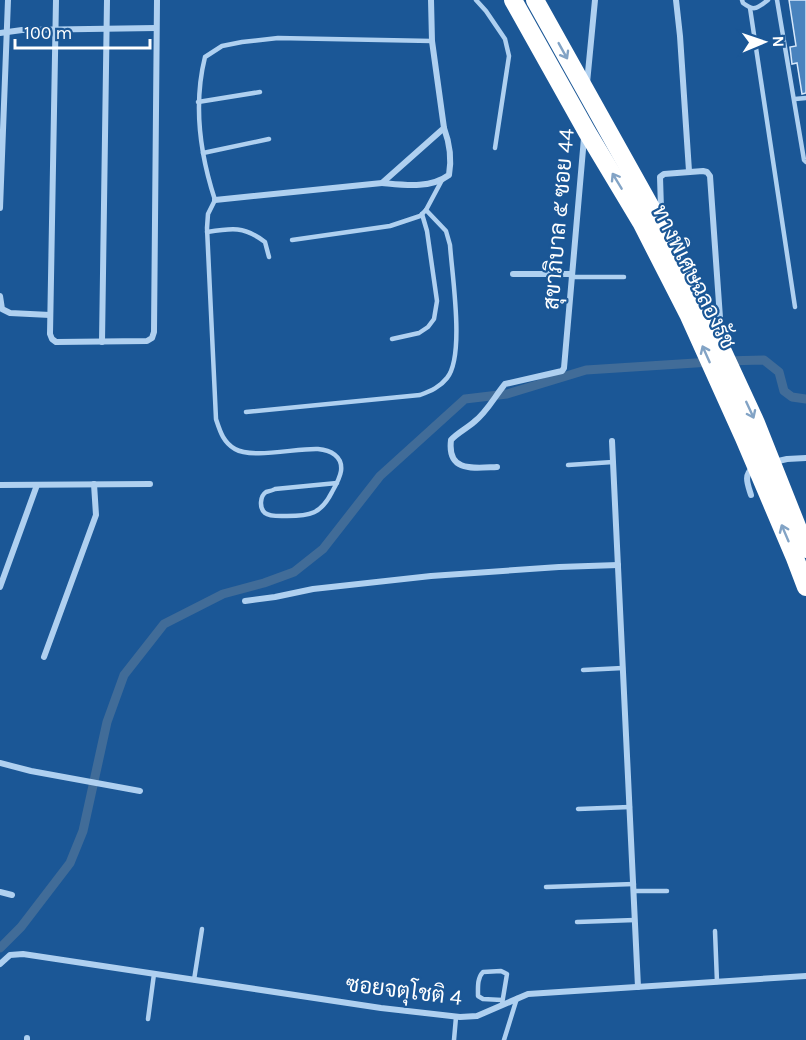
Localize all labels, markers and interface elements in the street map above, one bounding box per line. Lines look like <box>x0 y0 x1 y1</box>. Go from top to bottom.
scale bar <box>15 12 150 50</box>
north arrow <box>734 12 794 72</box>
text: 100 m <box>24 22 72 44</box>
text: N <box>769 35 788 48</box>
one-way arrow <box>557 42 569 59</box>
street label: สุขาภิบาล ๕ ซอย 44 <box>537 127 582 311</box>
one-way arrow <box>610 173 622 190</box>
street label: ทางพิเศษฉลองรัช <box>647 200 742 353</box>
one-way arrow <box>700 346 712 364</box>
one-way arrow <box>746 401 757 419</box>
one-way arrow <box>778 524 789 542</box>
street label: ซอยจตุโชติ 4 <box>344 969 464 1013</box>

